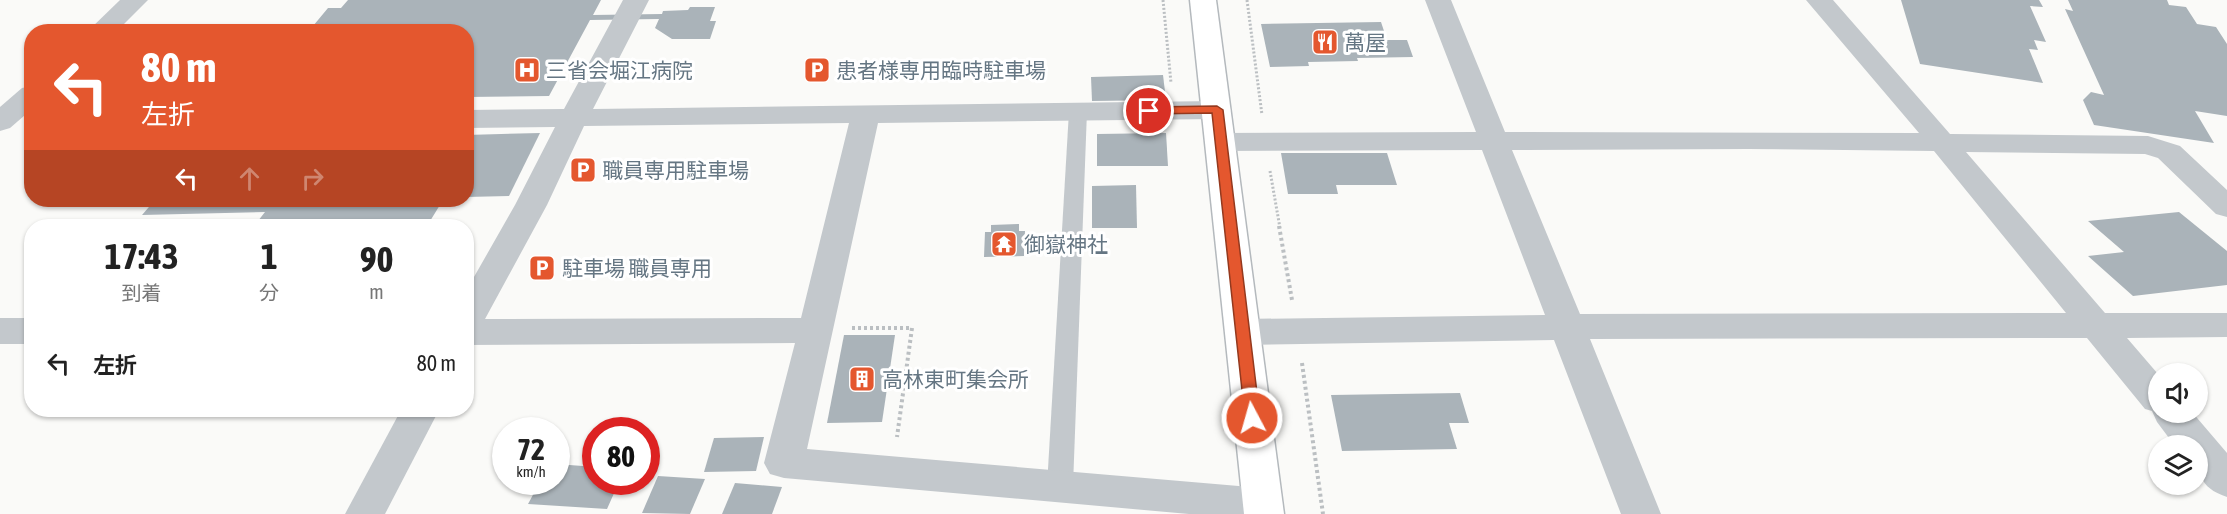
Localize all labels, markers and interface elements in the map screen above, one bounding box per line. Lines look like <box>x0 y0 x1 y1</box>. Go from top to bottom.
restaurant icon: 萬屋 <box>1310 27 1340 57</box>
place label: 萬屋 <box>1344 30 1386 54</box>
text: 80 m <box>141 43 216 91</box>
icon: left <box>42 48 120 126</box>
hospital icon: 三省会堀江病院 <box>512 55 542 85</box>
parking icon: 患者様専用臨時駐車場 <box>802 55 832 85</box>
place label: 三省会堀江病院 <box>546 58 693 82</box>
place label: 患者様専用臨時駐車場 <box>836 58 1046 82</box>
pin <box>1123 85 1174 136</box>
icon: arrive <box>1132 94 1165 127</box>
text: 左折 <box>141 99 195 130</box>
parking icon: 職員専用駐車場 <box>568 155 598 185</box>
place label: 職員専用駐車場 <box>602 158 749 182</box>
icon: left <box>170 162 203 195</box>
icon: ahead <box>233 162 266 195</box>
icon: right <box>296 162 329 195</box>
temple icon: 御嶽神社 <box>989 229 1019 259</box>
place label: 御嶽神社 <box>1024 232 1108 256</box>
text: 17:43 <box>105 235 179 277</box>
text: 1 <box>261 235 278 277</box>
text: 90 <box>360 238 393 280</box>
parking icon: 駐車場 職員専用 <box>527 253 557 283</box>
place label: 駐車場 職員専用 <box>562 256 712 280</box>
text: m <box>369 280 384 303</box>
text: 到着 <box>122 281 162 304</box>
text: 分 <box>259 281 279 304</box>
icon: left <box>42 347 75 380</box>
text: 80 m <box>416 350 456 376</box>
text: 左折 <box>93 352 137 378</box>
map controls <box>2148 363 2208 495</box>
button: sound <box>2148 363 2208 423</box>
building icon: 高林東町集会所 <box>847 364 877 394</box>
place label: 高林東町集会所 <box>882 367 1029 391</box>
position arrow <box>1220 386 1284 450</box>
speed limit sign: 80 <box>582 417 660 495</box>
text: 72 <box>517 432 545 466</box>
button: layers <box>2148 435 2208 495</box>
text: km/h <box>516 463 546 480</box>

